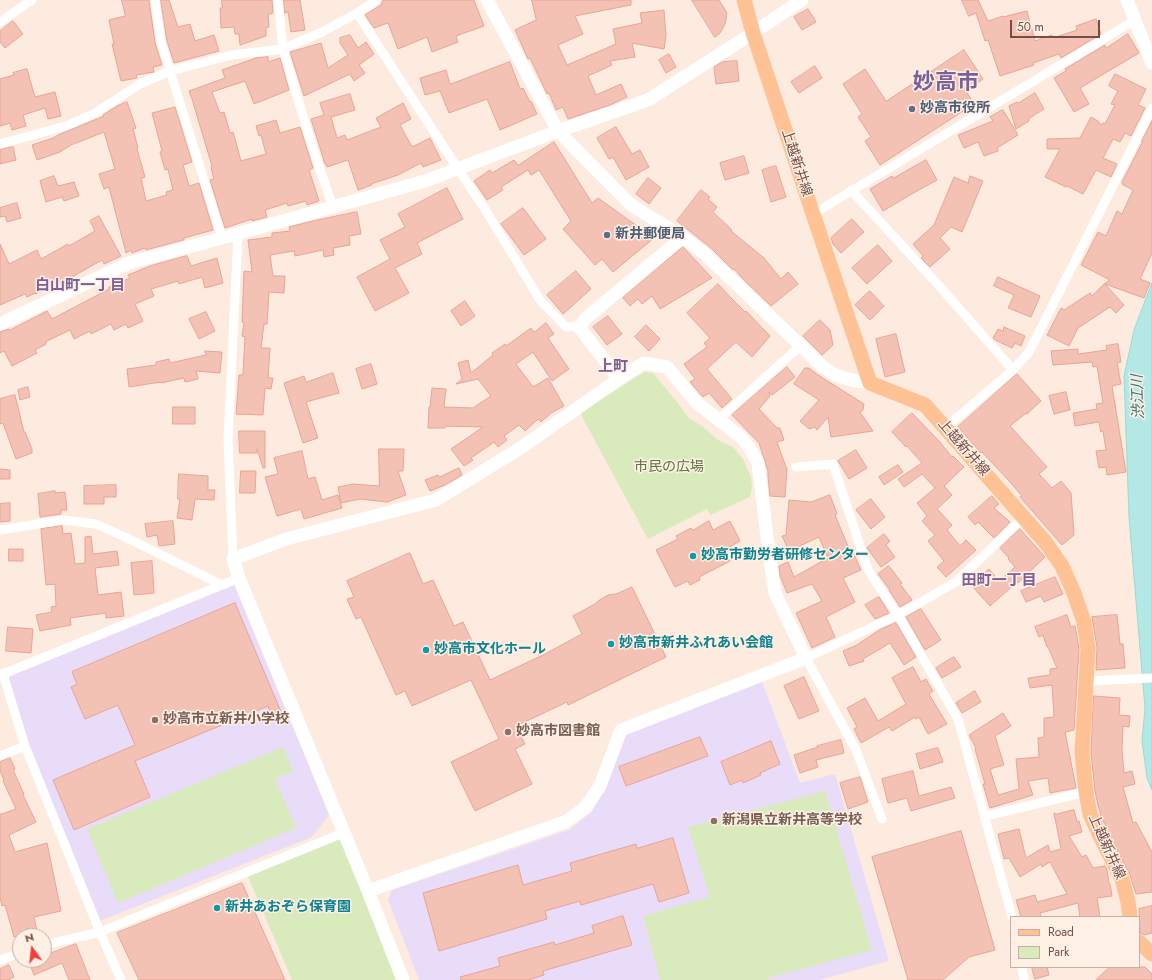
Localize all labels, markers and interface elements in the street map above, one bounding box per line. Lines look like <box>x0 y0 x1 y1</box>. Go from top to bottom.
scale bar <box>1012 12 1102 38</box>
text: 50 m <box>1017 18 1044 36</box>
district label: 妙高市 <box>913 71 979 97</box>
place label: 妙高市役所 <box>920 101 990 117</box>
marker: 妙高市役所 <box>907 104 917 114</box>
street label: 上越新井線 <box>777 127 815 199</box>
place label: 新井郵便局 <box>615 227 685 243</box>
marker: 新井郵便局 <box>602 230 612 240</box>
district label: 白山町一丁目 <box>35 277 125 295</box>
district label: 上町 <box>598 358 628 376</box>
water label: 渋江川 <box>1129 374 1149 420</box>
street label: 上越新井線 <box>934 416 992 480</box>
park label: 市民の広場 <box>634 460 704 476</box>
place label: 妙高市勤労者研修センター <box>701 548 869 564</box>
marker: 妙高市勤労者研修センター <box>688 551 698 561</box>
district label: 田町一丁目 <box>962 572 1036 590</box>
place label: 妙高市新井ふれあい会館 <box>619 636 773 652</box>
marker: 妙高市新井ふれあい会館 <box>606 639 616 649</box>
place label: 妙高市文化ホール <box>434 642 546 658</box>
marker: 妙高市文化ホール <box>421 645 431 655</box>
place label: 妙高市立新井小学校 <box>163 712 289 728</box>
marker: 妙高市立新井小学校 <box>150 715 160 725</box>
place label: 妙高市図書館 <box>516 724 600 740</box>
marker: 妙高市図書館 <box>503 727 513 737</box>
street label: 上越新井線 <box>1084 812 1128 882</box>
place label: 新潟県立新井高等学校 <box>722 813 862 829</box>
marker: 新潟県立新井高等学校 <box>709 816 719 826</box>
place label: 新井あおぞら保育園 <box>225 900 351 916</box>
marker: 新井あおぞら保育園 <box>212 903 222 913</box>
legend <box>1010 916 1140 968</box>
text: Road <box>1048 923 1074 941</box>
north arrow <box>12 928 52 968</box>
text: N <box>23 929 35 946</box>
text: Park <box>1048 943 1069 961</box>

